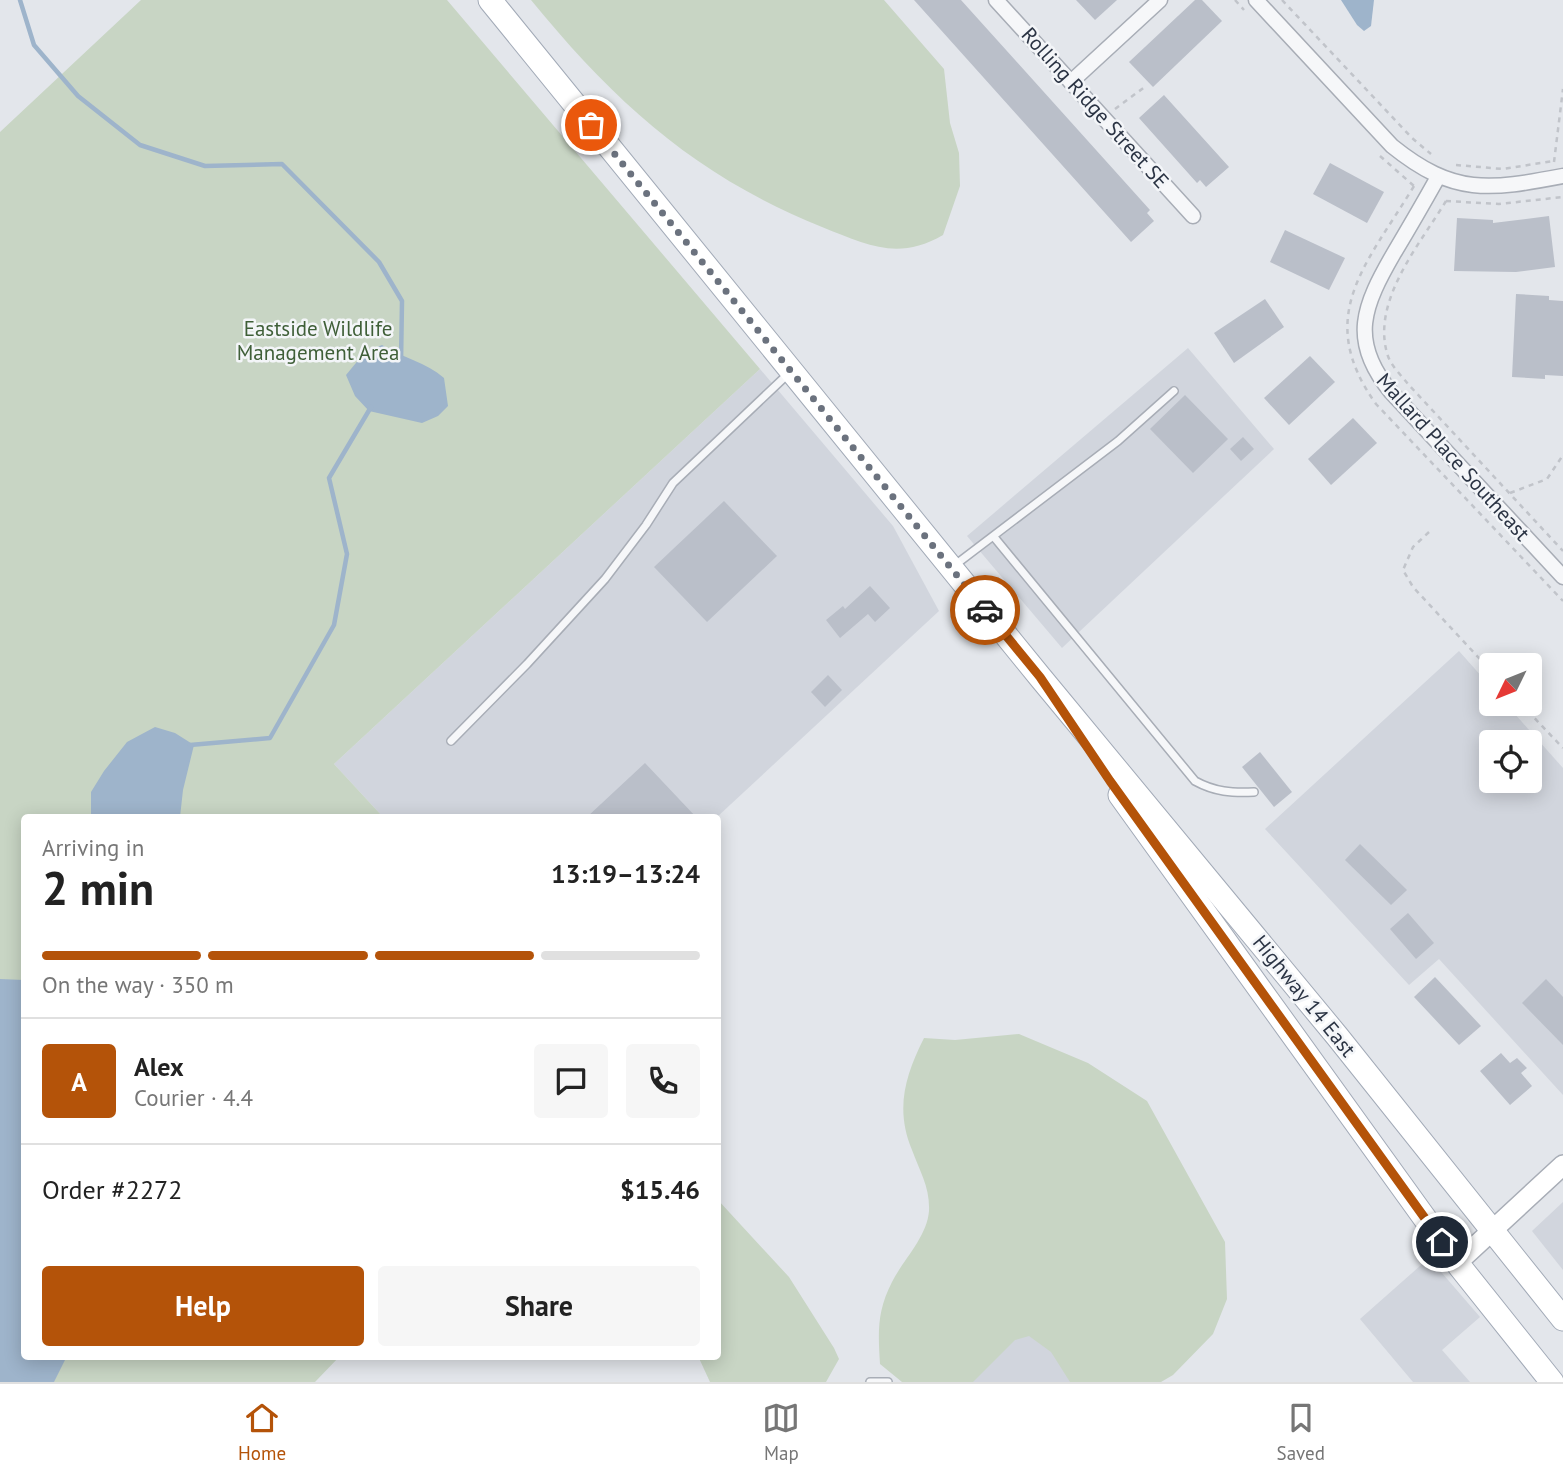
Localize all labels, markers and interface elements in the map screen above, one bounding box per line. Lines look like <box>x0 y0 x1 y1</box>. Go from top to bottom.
street label: Rolling Ridge Street SE <box>1016 21 1175 194</box>
pin <box>561 95 621 155</box>
icon: bag <box>572 106 610 144</box>
park label: Eastside Wildlife Management Area <box>237 315 399 366</box>
street label: Mallard Place Southeast <box>1371 367 1536 546</box>
courier <box>950 575 1020 645</box>
icon: car <box>966 591 1004 629</box>
north arrow <box>1479 653 1542 716</box>
map controls <box>1479 653 1542 793</box>
button: locate <box>1479 730 1542 793</box>
text: Arriving in <box>42 833 144 862</box>
text: 13:19–13:24 <box>551 857 700 890</box>
text: 2 min <box>42 858 154 918</box>
street label: Highway 14 East <box>1247 929 1362 1062</box>
text: On the way · 350 m <box>42 970 234 999</box>
button: chat <box>534 1044 608 1118</box>
button: phone <box>626 1044 700 1118</box>
text: Alex <box>134 1050 184 1083</box>
text: A <box>71 1065 87 1098</box>
text: Courier · 4.4 <box>134 1083 253 1112</box>
text: Order #2272 <box>42 1173 182 1206</box>
text: $15.46 <box>620 1173 700 1206</box>
pin <box>1412 1212 1472 1272</box>
icon: home <box>1423 1223 1461 1261</box>
button: Help <box>42 1266 364 1346</box>
button: Share <box>378 1266 700 1346</box>
tab: Home <box>238 1399 286 1465</box>
tab: Map <box>762 1399 800 1465</box>
tab: Saved <box>1277 1399 1325 1465</box>

